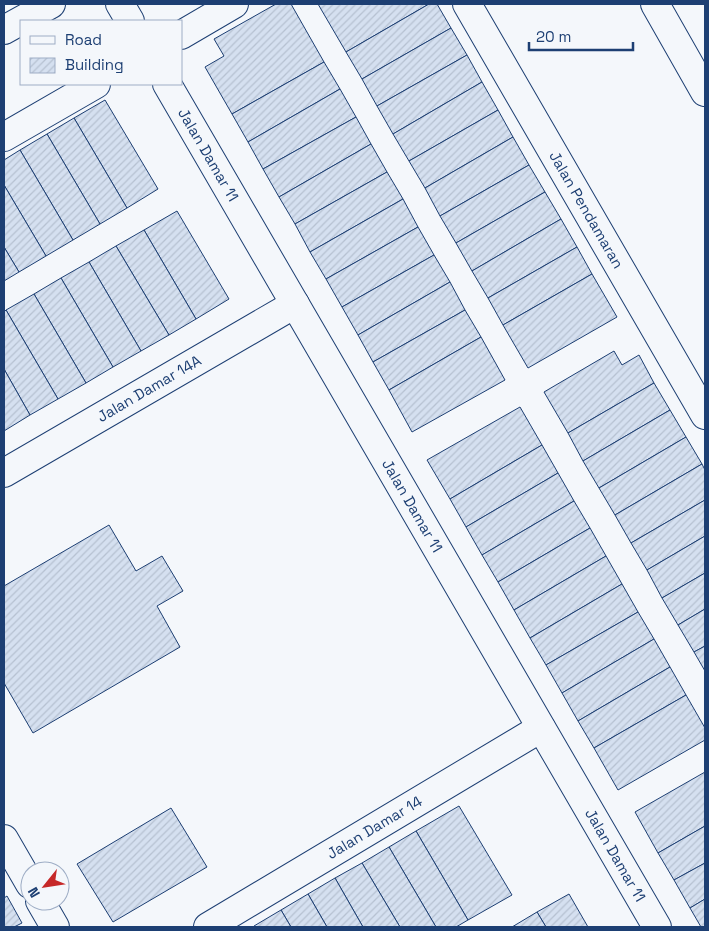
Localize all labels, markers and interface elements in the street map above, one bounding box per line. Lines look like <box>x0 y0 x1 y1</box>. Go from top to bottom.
legend <box>20 20 182 85</box>
scale bar <box>529 20 633 52</box>
text: 20 m <box>536 27 571 46</box>
text: Road <box>65 30 102 49</box>
text: Building <box>65 55 124 74</box>
street label: Jalan Damar 11 <box>174 105 243 205</box>
street label: Jalan Pendamaran <box>545 148 628 272</box>
street label: Jalan Damar 14A <box>94 350 205 426</box>
street label: Jalan Damar 11 <box>378 456 447 556</box>
street label: Jalan Damar 14 <box>323 791 425 863</box>
street label: Jalan Damar 11 <box>581 805 650 905</box>
north arrow <box>20 861 70 911</box>
text: N <box>24 884 44 901</box>

